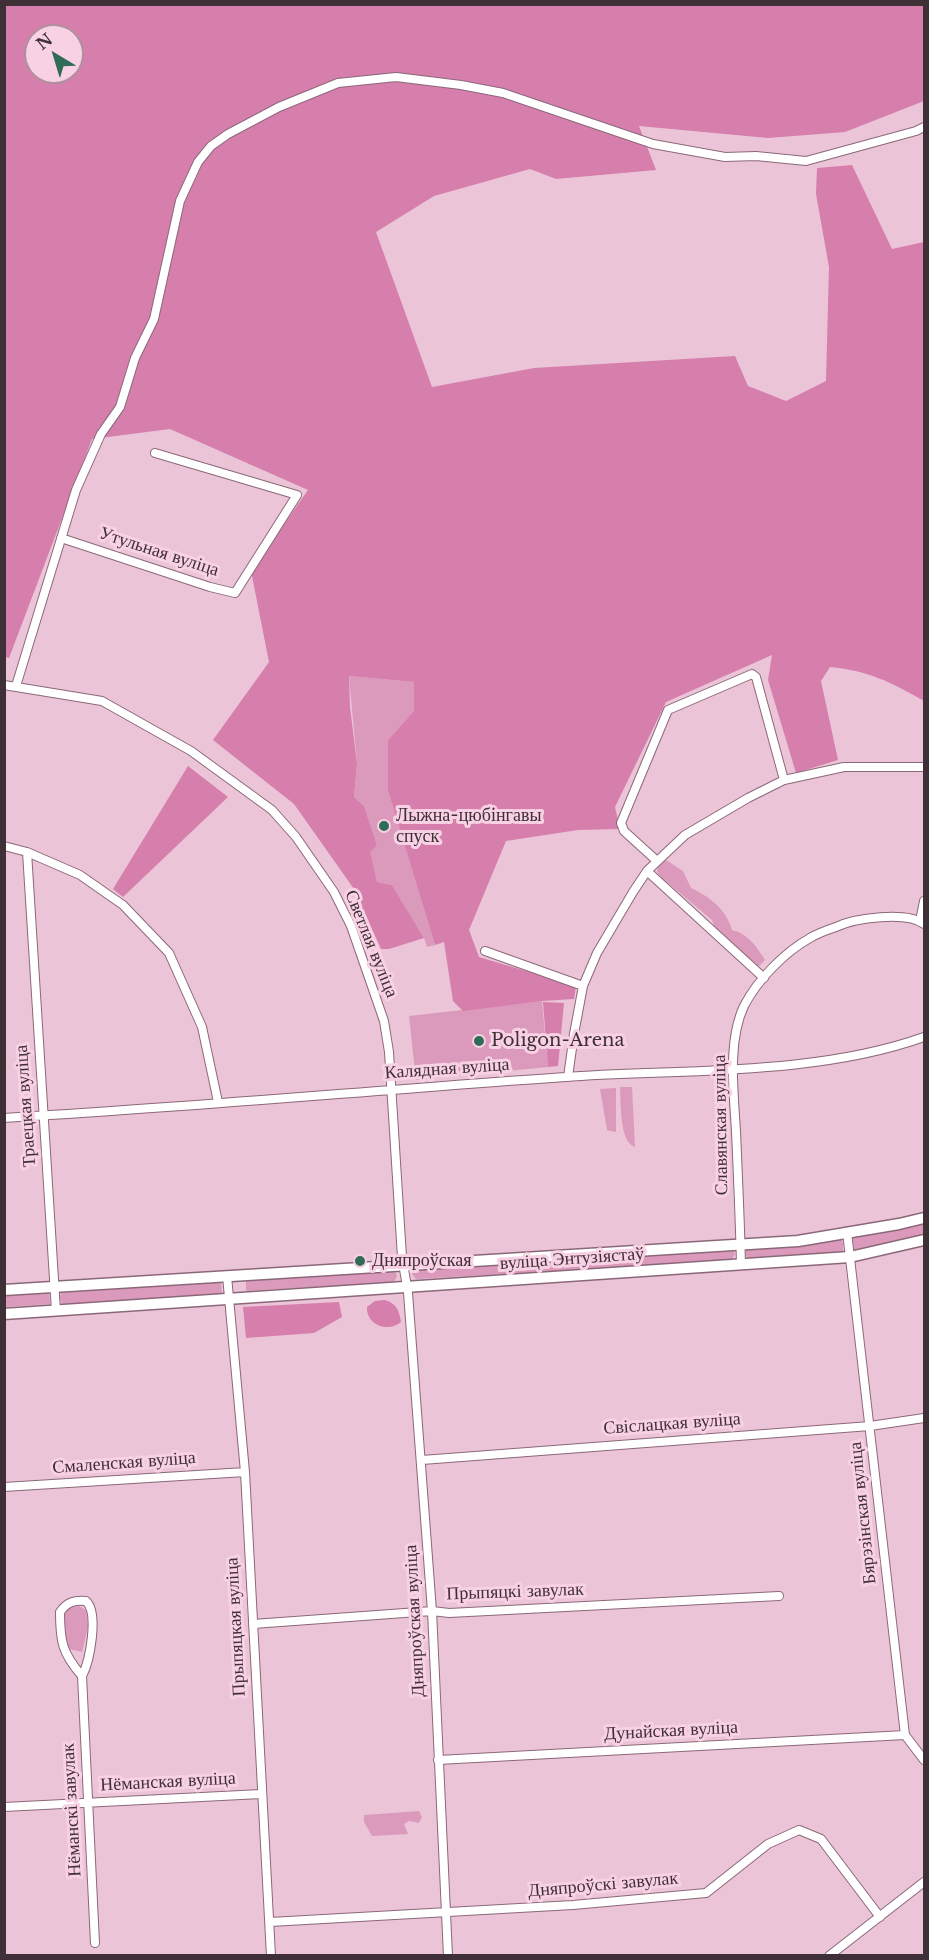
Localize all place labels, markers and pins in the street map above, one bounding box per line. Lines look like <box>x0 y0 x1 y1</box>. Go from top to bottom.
place label: Лыжна-цюбінгавы спуск <box>396 805 542 848</box>
marker: Лыжна-цюбінгавы спуск <box>377 819 391 833</box>
place label: Poligon-Arena <box>491 1030 624 1052</box>
marker: Poligon-Arena <box>472 1034 486 1048</box>
place label: Дняпроўская <box>372 1250 472 1272</box>
marker: Дняпроўская <box>353 1254 367 1268</box>

